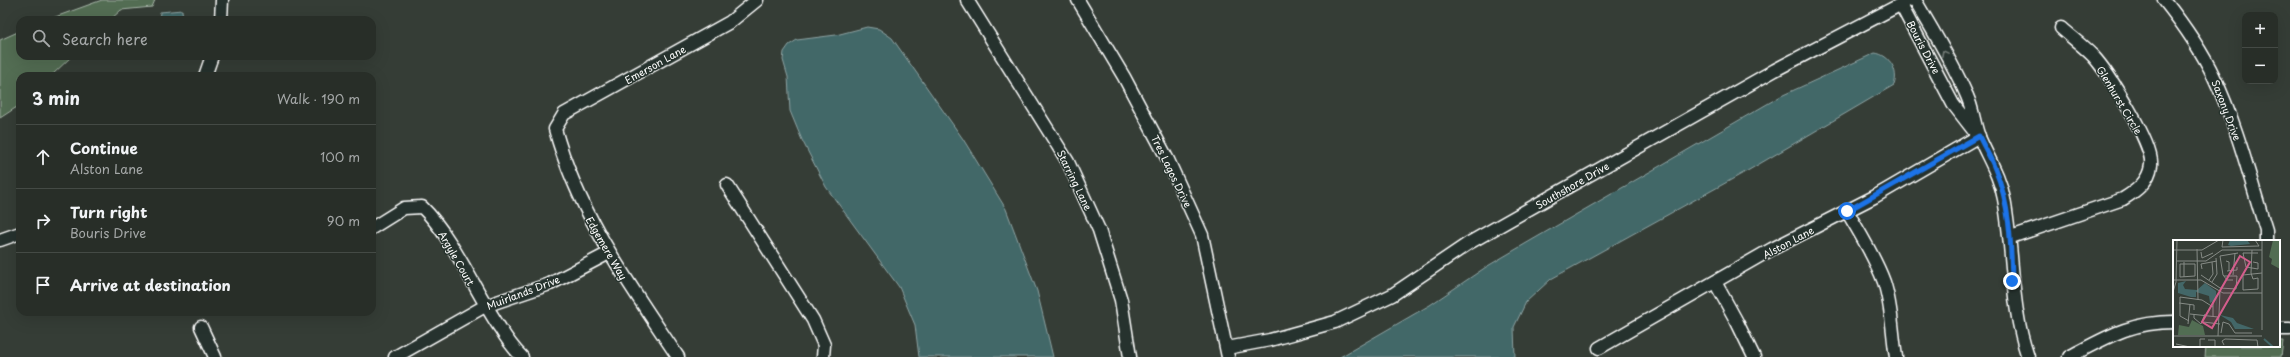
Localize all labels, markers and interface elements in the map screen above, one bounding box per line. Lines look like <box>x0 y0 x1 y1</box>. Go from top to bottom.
map controls <box>2242 12 2278 84</box>
button: + <box>2242 12 2278 48</box>
search box <box>16 16 376 60</box>
street label: Bouris Drive <box>1904 18 1944 76</box>
icon: search <box>30 27 52 49</box>
text: Search here <box>62 27 148 50</box>
street label: Emerson Lane <box>622 41 689 87</box>
button: − <box>2242 48 2278 84</box>
one-way arrow <box>1941 50 1949 57</box>
street label: Glenhurst Circle <box>2094 63 2147 138</box>
street label: Saxony Drive <box>2209 77 2245 143</box>
text: 3 min <box>32 85 80 111</box>
text: Walk · 190 m <box>277 89 360 108</box>
street label: Tres Lagos Drive <box>1148 132 1196 210</box>
text: Continue <box>70 136 138 159</box>
icon: ahead <box>32 146 54 168</box>
text: 100 m <box>320 147 360 166</box>
street label: Starring Lane <box>1054 147 1096 213</box>
street label: Southshore Drive <box>1532 158 1612 212</box>
text: Alston Lane <box>70 159 143 178</box>
text: Turn right <box>70 200 147 223</box>
route start <box>1838 202 1856 220</box>
icon: right <box>32 210 54 232</box>
text: 90 m <box>327 211 360 230</box>
street label: Edgemere Way <box>583 213 631 283</box>
street label: Alston Lane <box>1760 222 1817 262</box>
text: Bouris Drive <box>70 223 146 242</box>
street label: Argyle Court <box>435 228 479 288</box>
inset map <box>2173 240 2280 347</box>
street label: Muirlands Drive <box>484 271 562 313</box>
route end <box>2003 272 2021 290</box>
text: Arrive at destination <box>70 273 231 296</box>
icon: arrive <box>32 274 54 296</box>

